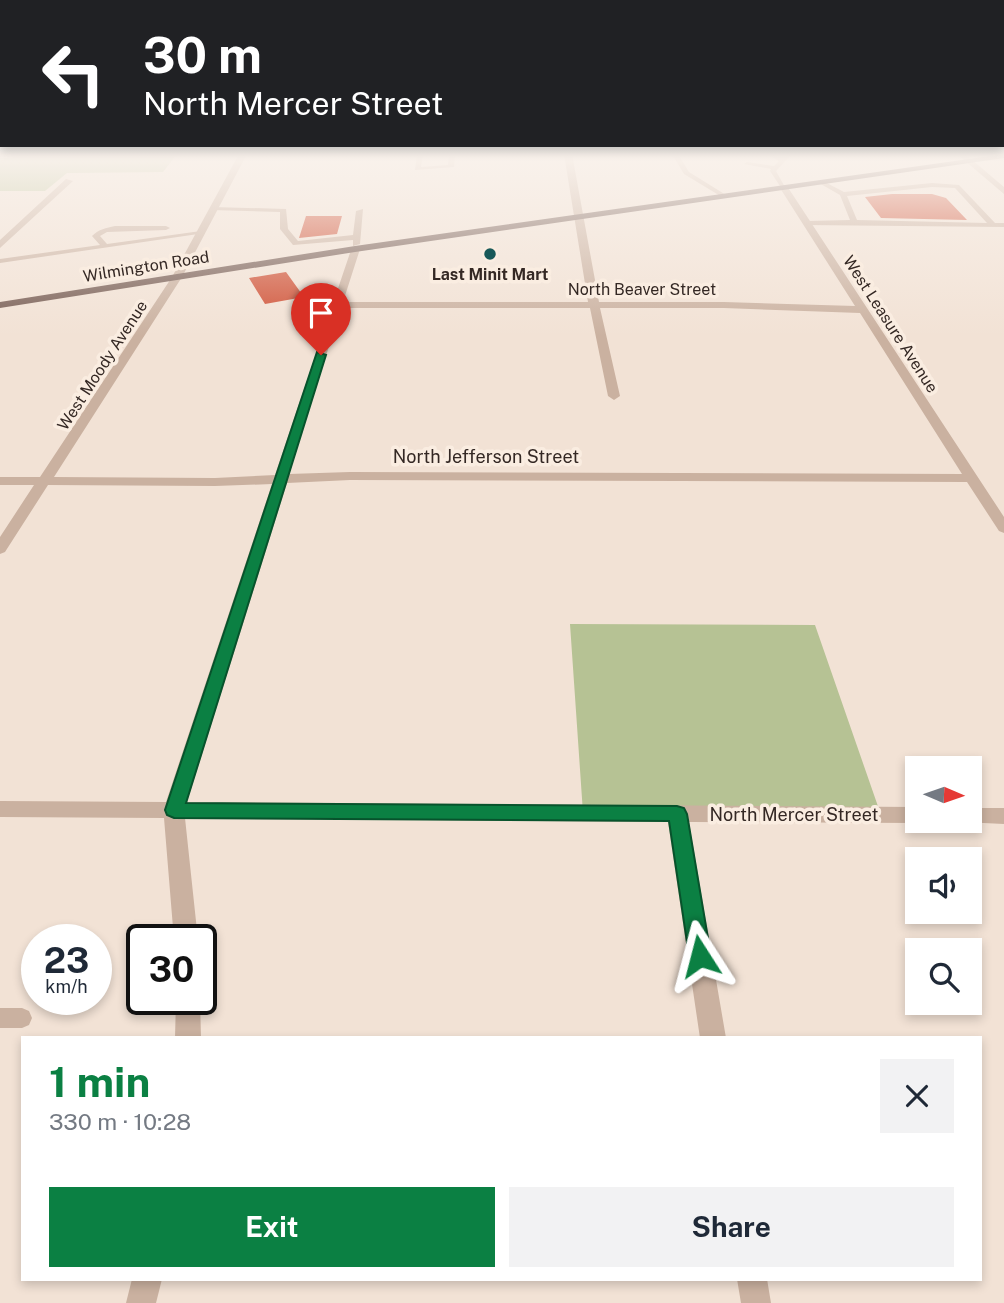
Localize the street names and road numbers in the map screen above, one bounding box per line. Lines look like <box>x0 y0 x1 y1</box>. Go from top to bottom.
street label: Wilmington Road <box>82 247 210 286</box>
street label: West Leasure Avenue <box>839 252 942 396</box>
street label: North Beaver Street <box>568 280 716 299</box>
street label: West Moody Avenue <box>53 297 151 434</box>
street label: North Jefferson Street <box>393 446 579 467</box>
street label: North Mercer Street <box>710 804 878 825</box>

